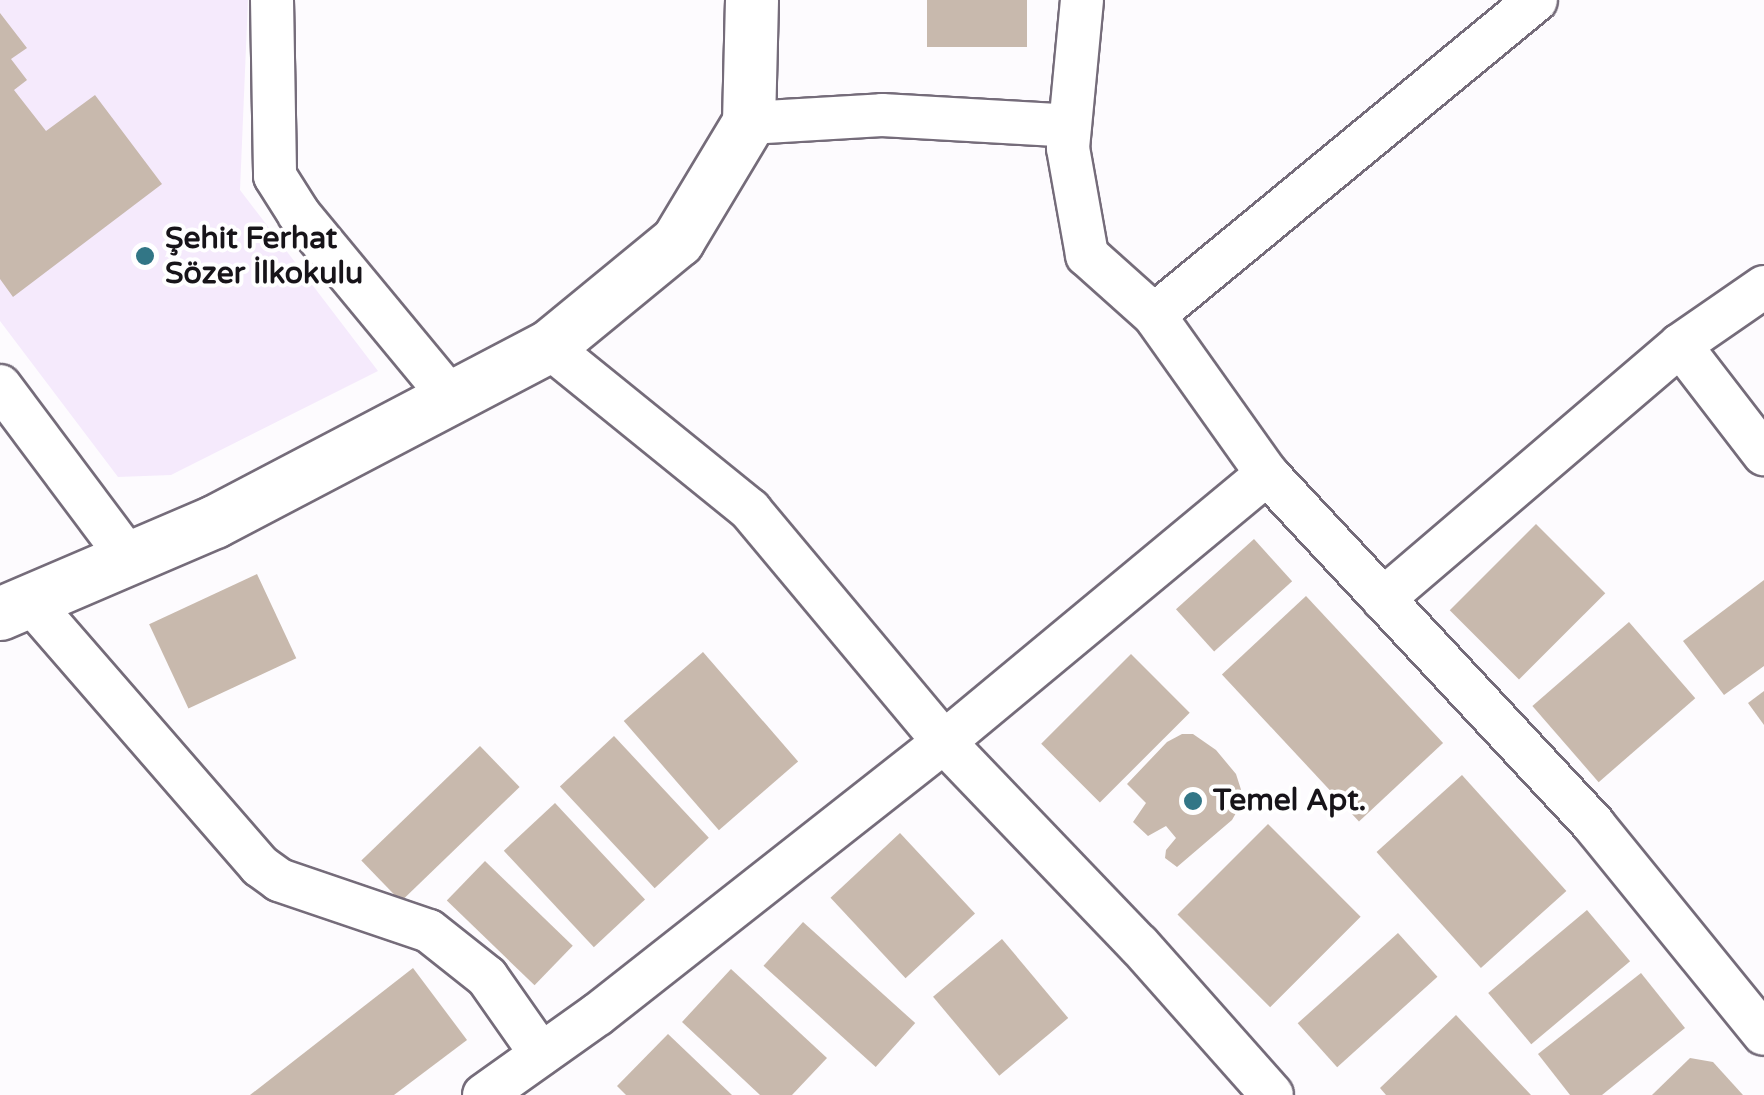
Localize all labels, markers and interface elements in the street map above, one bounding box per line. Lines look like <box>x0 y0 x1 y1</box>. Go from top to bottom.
place label: Şehit Ferhat Sözer İlkokulu <box>165 221 363 292</box>
marker: Şehit Ferhat Sözer İlkokulu <box>134 245 156 267</box>
place label: Temel Apt. <box>1213 783 1366 819</box>
marker: Temel Apt. <box>1182 790 1204 812</box>

